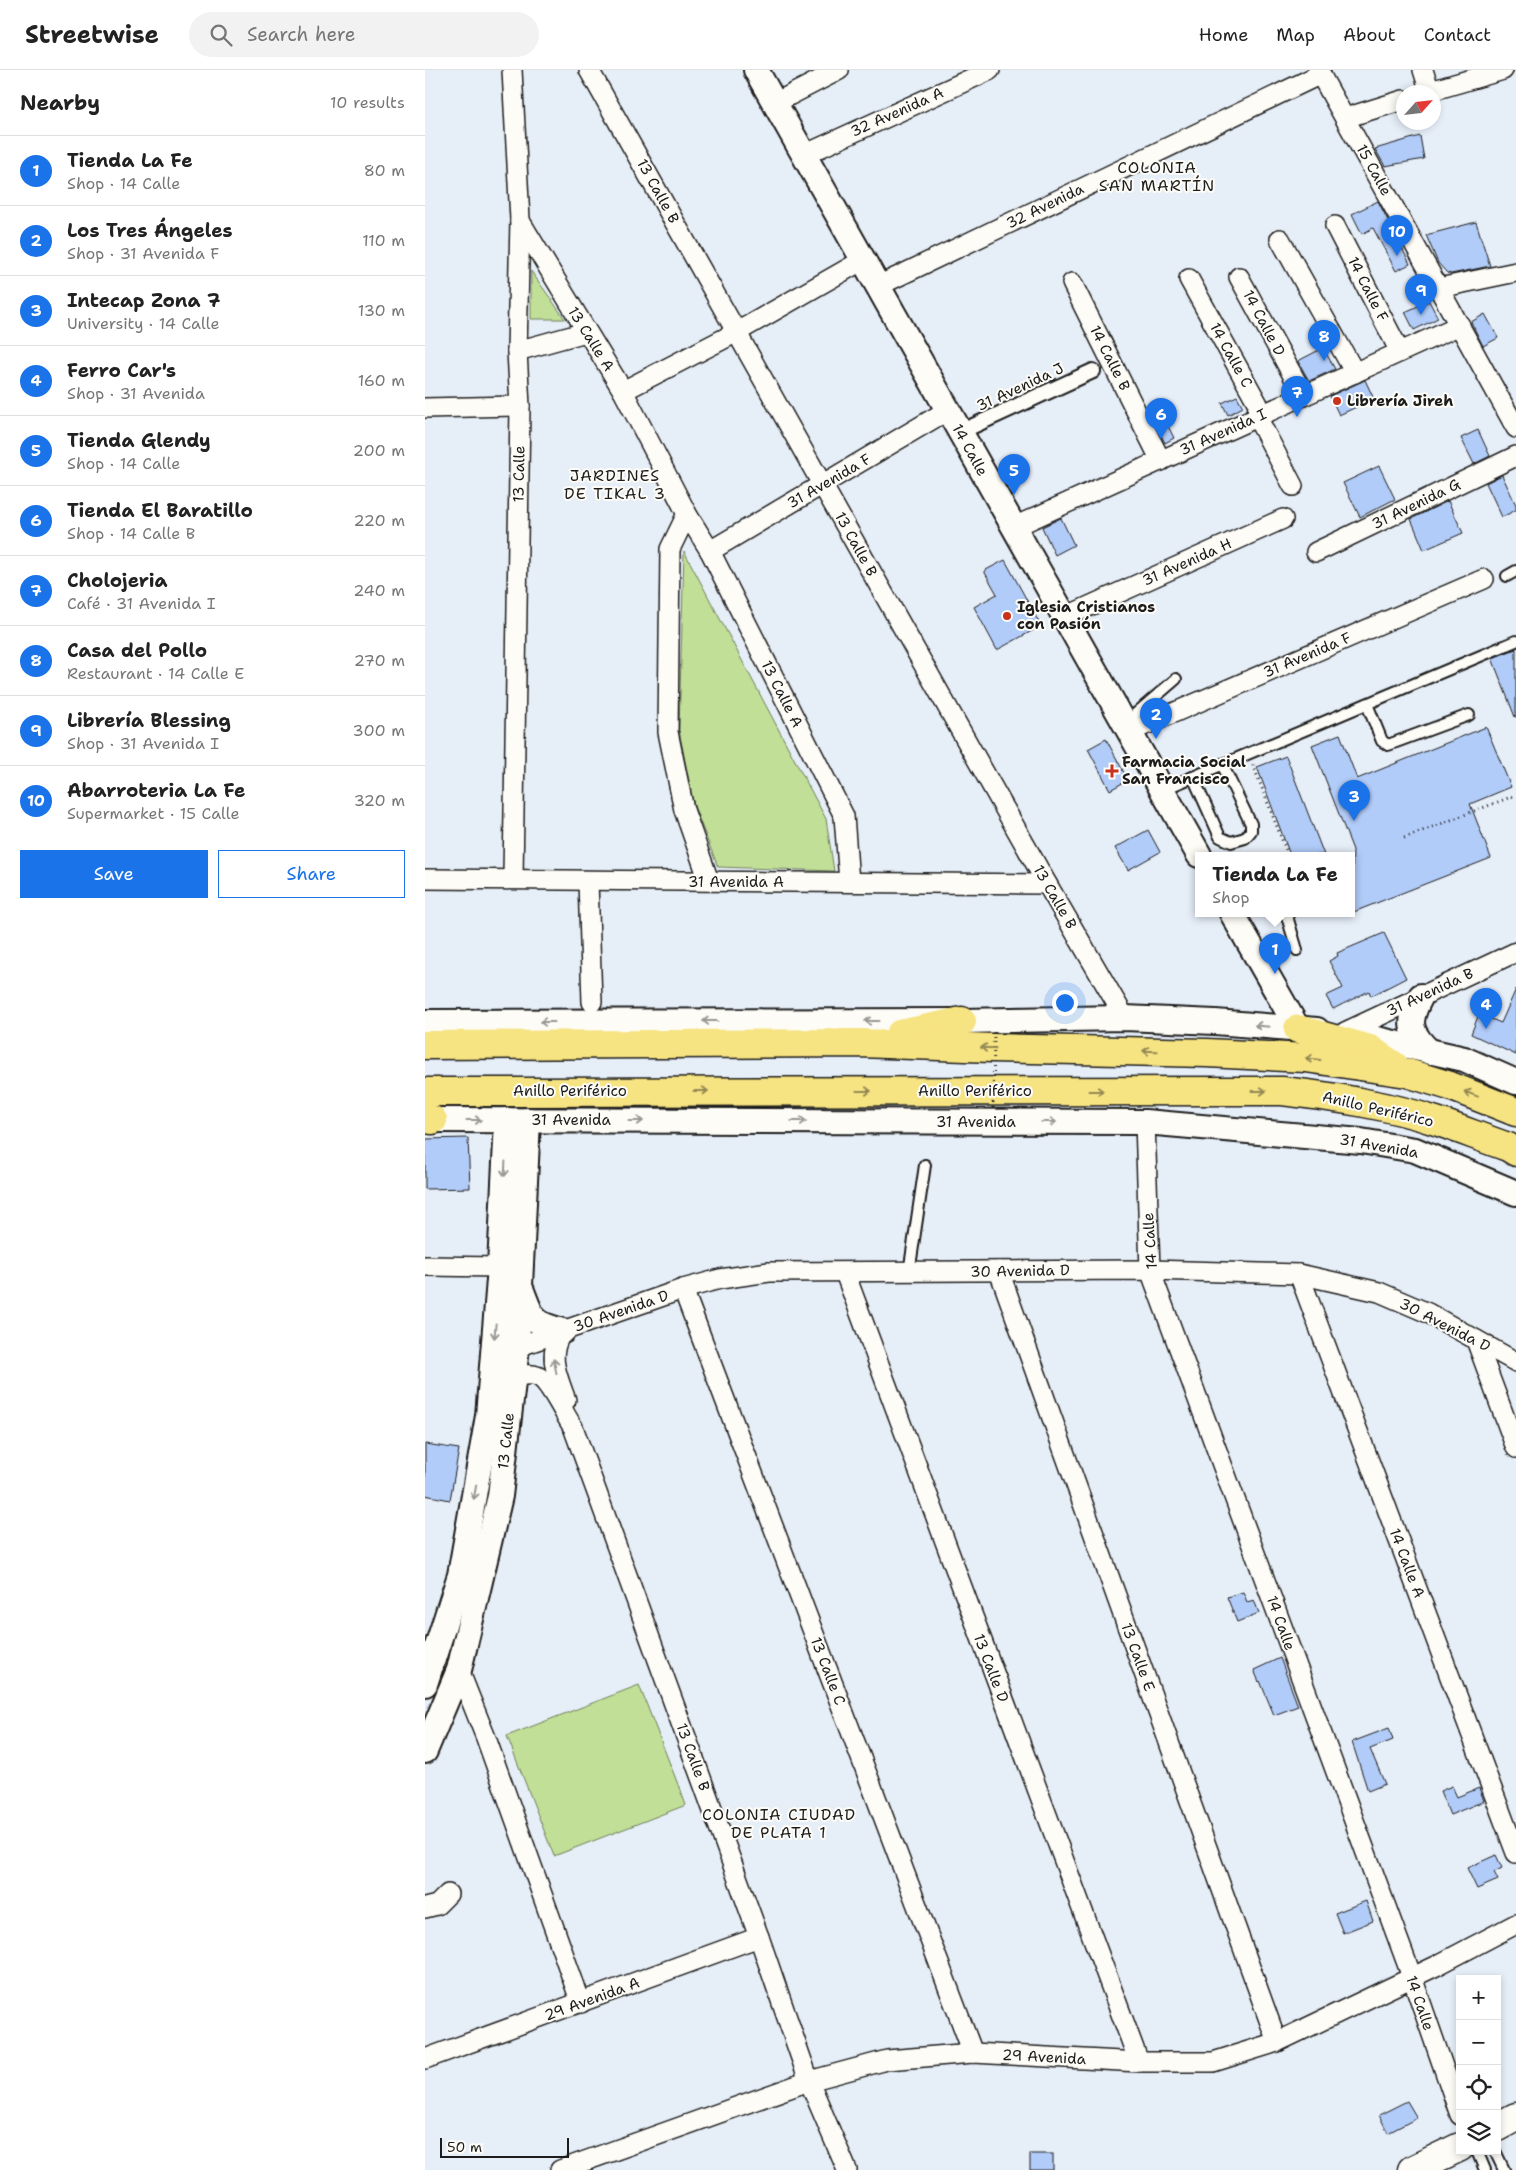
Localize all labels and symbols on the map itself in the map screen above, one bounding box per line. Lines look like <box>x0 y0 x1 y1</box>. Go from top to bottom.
street label: 32 Avenida A <box>847 83 947 141</box>
north arrow <box>1396 85 1441 130</box>
street label: 15 Calle <box>1352 141 1396 199</box>
street label: 13 Calle B <box>632 155 684 227</box>
district label: COLONIA SAN MARTÍN <box>1099 157 1215 196</box>
street label: 32 Avenida <box>1003 178 1088 233</box>
pin: 10 <box>1381 215 1413 256</box>
street label: 14 Calle F <box>1343 253 1393 325</box>
pin: 9 <box>1405 274 1437 315</box>
street label: 14 Calle D <box>1238 287 1290 360</box>
street label: 13 Calle A <box>563 303 619 375</box>
street label: 14 Calle C <box>1205 319 1257 391</box>
pin: 8 <box>1308 320 1340 361</box>
street label: 14 Calle B <box>1085 322 1135 394</box>
street label: 31 Avenida J <box>973 358 1067 416</box>
pin: 7 <box>1281 376 1313 417</box>
place label: Librería Jireh <box>1347 391 1453 411</box>
marker: Librería Jireh <box>1331 395 1343 407</box>
pin: 6 <box>1145 398 1177 439</box>
street label: 31 Avenida I <box>1176 404 1270 460</box>
street label: 14 Calle <box>947 420 993 480</box>
street label: 13 Calle <box>509 445 529 503</box>
street label: 31 Avenida F <box>784 449 874 513</box>
pin: 5 <box>998 454 1030 495</box>
district label: JARDINES DE TIKAL 3 <box>564 465 666 504</box>
street label: 31 Avenida G <box>1368 474 1464 534</box>
street label: 13 Calle B <box>830 508 882 580</box>
street label: 31 Avenida H <box>1139 533 1235 591</box>
place label: Iglesia Cristianos con Pasión <box>1017 597 1155 634</box>
marker: Iglesia Cristianos con Pasión <box>1001 610 1013 622</box>
street label: 31 Avenida F <box>1260 628 1354 682</box>
street label: 13 Calle A <box>757 657 807 731</box>
pin: 2 <box>1140 698 1172 739</box>
place label: Farmacia Social San Francisco <box>1122 752 1246 789</box>
marker: Farmacia Social San Francisco <box>1106 765 1118 777</box>
pin: 3 <box>1338 780 1370 821</box>
street label: 13 Calle B <box>1029 861 1081 933</box>
street label: 31 Avenida A <box>688 872 784 892</box>
pin: 1 <box>1259 933 1291 974</box>
street label: 31 Avenida B <box>1383 963 1477 1021</box>
pin: 4 <box>1470 988 1502 1029</box>
your location <box>1052 990 1078 1016</box>
one-way arrow <box>702 1016 718 1026</box>
one-way arrow <box>864 1016 880 1026</box>
one-way arrow <box>539 1017 556 1027</box>
one-way arrow <box>1254 1021 1270 1031</box>
one-way arrow <box>980 1043 996 1053</box>
one-way arrow <box>1143 1047 1159 1056</box>
one-way arrow <box>1305 1054 1321 1064</box>
street label: Anillo Periférico <box>513 1081 627 1101</box>
street label: Anillo Periférico <box>918 1081 1032 1101</box>
one-way arrow <box>692 1086 709 1096</box>
one-way arrow <box>855 1086 871 1096</box>
one-way arrow <box>1088 1086 1104 1096</box>
one-way arrow <box>1250 1086 1266 1096</box>
street label: Anillo Periférico <box>1320 1086 1436 1132</box>
one-way arrow <box>1463 1089 1479 1098</box>
street label: 31 Avenida <box>531 1110 612 1130</box>
street label: 31 Avenida <box>936 1112 1017 1132</box>
one-way arrow <box>465 1115 481 1125</box>
one-way arrow <box>628 1116 644 1125</box>
one-way arrow <box>790 1116 806 1126</box>
one-way arrow <box>1040 1117 1056 1127</box>
street label: 31 Avenida <box>1338 1129 1421 1163</box>
one-way arrow <box>500 1160 510 1177</box>
street label: 14 Calle <box>1138 1212 1162 1270</box>
street label: 30 Avenida D <box>970 1260 1070 1282</box>
street label: 30 Avenida D <box>571 1285 671 1337</box>
street label: 30 Avenida D <box>1396 1293 1494 1357</box>
one-way arrow <box>490 1323 500 1339</box>
one-way arrow <box>550 1358 560 1374</box>
street label: 13 Calle <box>493 1412 519 1470</box>
one-way arrow <box>470 1484 480 1500</box>
street label: 14 Calle A <box>1385 1525 1429 1601</box>
street label: 14 Calle <box>1262 1593 1300 1653</box>
street label: 13 Calle E <box>1116 1620 1160 1694</box>
street label: 13 Calle D <box>969 1631 1013 1705</box>
street label: 13 Calle C <box>806 1634 850 1708</box>
street label: 13 Calle B <box>672 1720 715 1794</box>
district label: COLONIA CIUDAD DE PLATA 1 <box>702 1804 856 1843</box>
street label: 29 Avenida A <box>542 1972 643 2026</box>
street label: 14 Calle <box>1401 1973 1439 2033</box>
street label: 29 Avenida <box>1002 2045 1087 2069</box>
scale bar <box>440 2135 569 2158</box>

